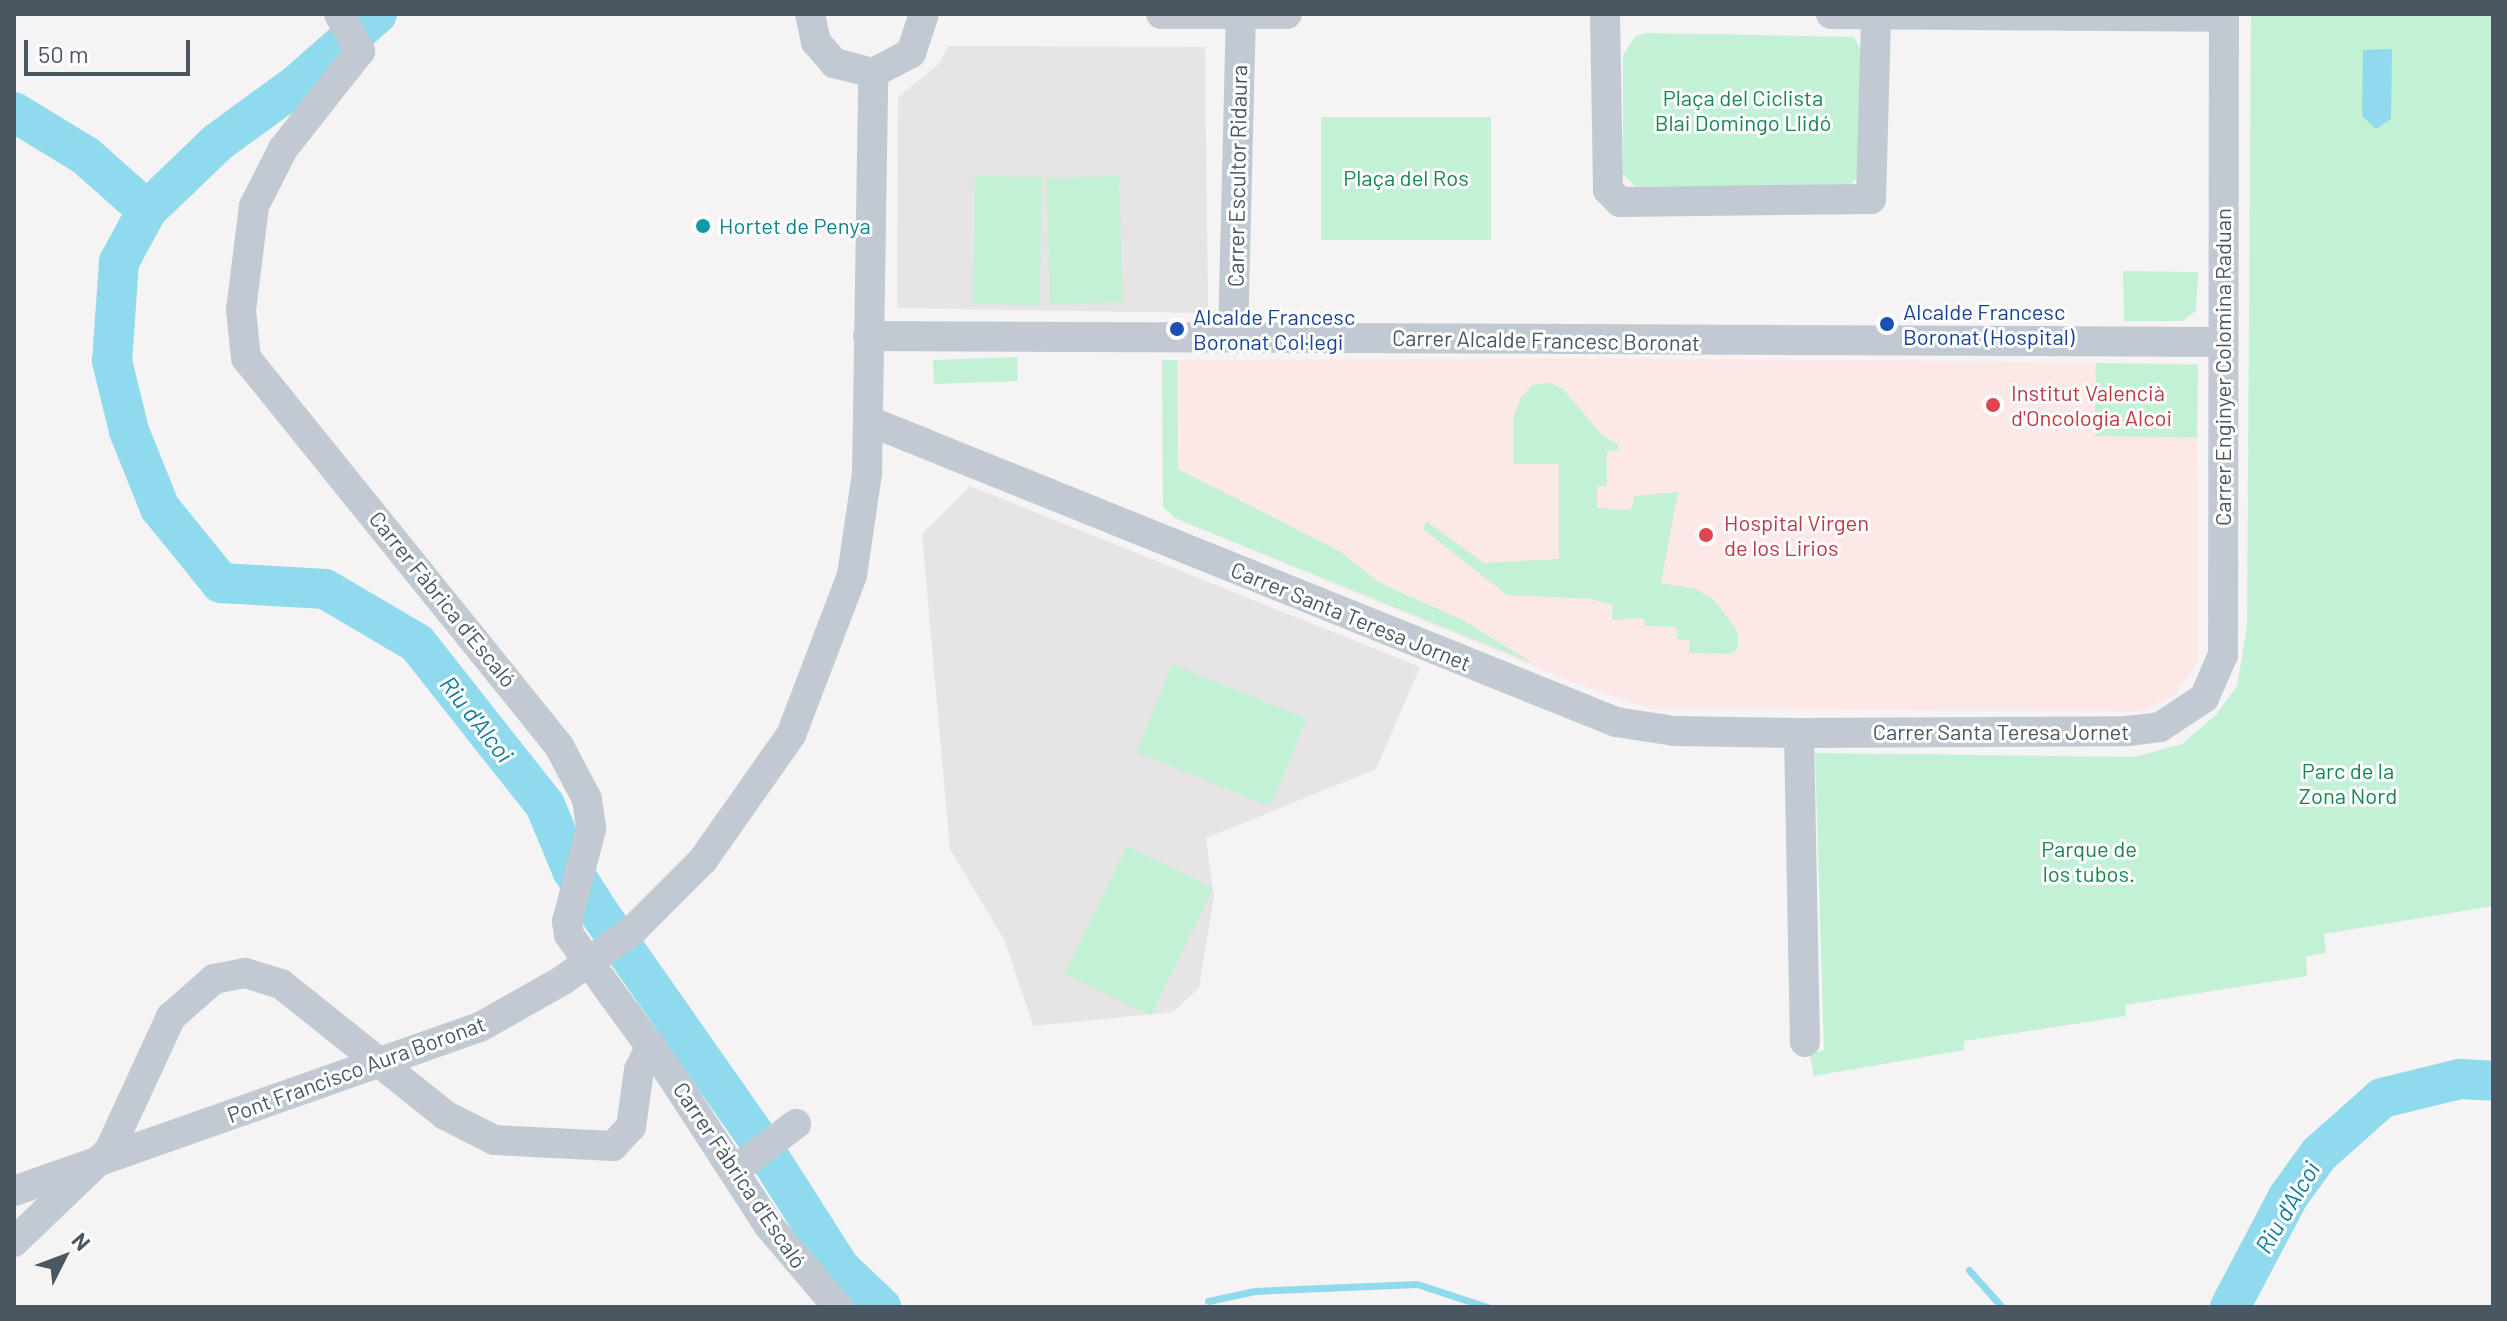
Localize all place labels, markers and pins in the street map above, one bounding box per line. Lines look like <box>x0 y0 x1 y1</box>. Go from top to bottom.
place label: Hortet de Penya <box>719 213 871 239</box>
marker: Hortet de Penya <box>694 217 712 235</box>
place label: Alcalde Francesc Boronat (Hospital) <box>1903 298 2075 350</box>
place label: Alcalde Francesc Boronat Col·legi <box>1193 303 1355 354</box>
marker: Alcalde Francesc Boronat (Hospital) <box>1878 315 1896 333</box>
marker: Alcalde Francesc Boronat Col·legi <box>1168 320 1186 338</box>
place label: Institut Valencià d'Oncologia Alcoi <box>2011 379 2172 430</box>
marker: Institut Valencià d'Oncologia Alcoi <box>1982 394 2004 416</box>
place label: Hospital Virgen de los Lirios <box>1724 509 1869 560</box>
marker: Hospital Virgen de los Lirios <box>1695 524 1717 546</box>

